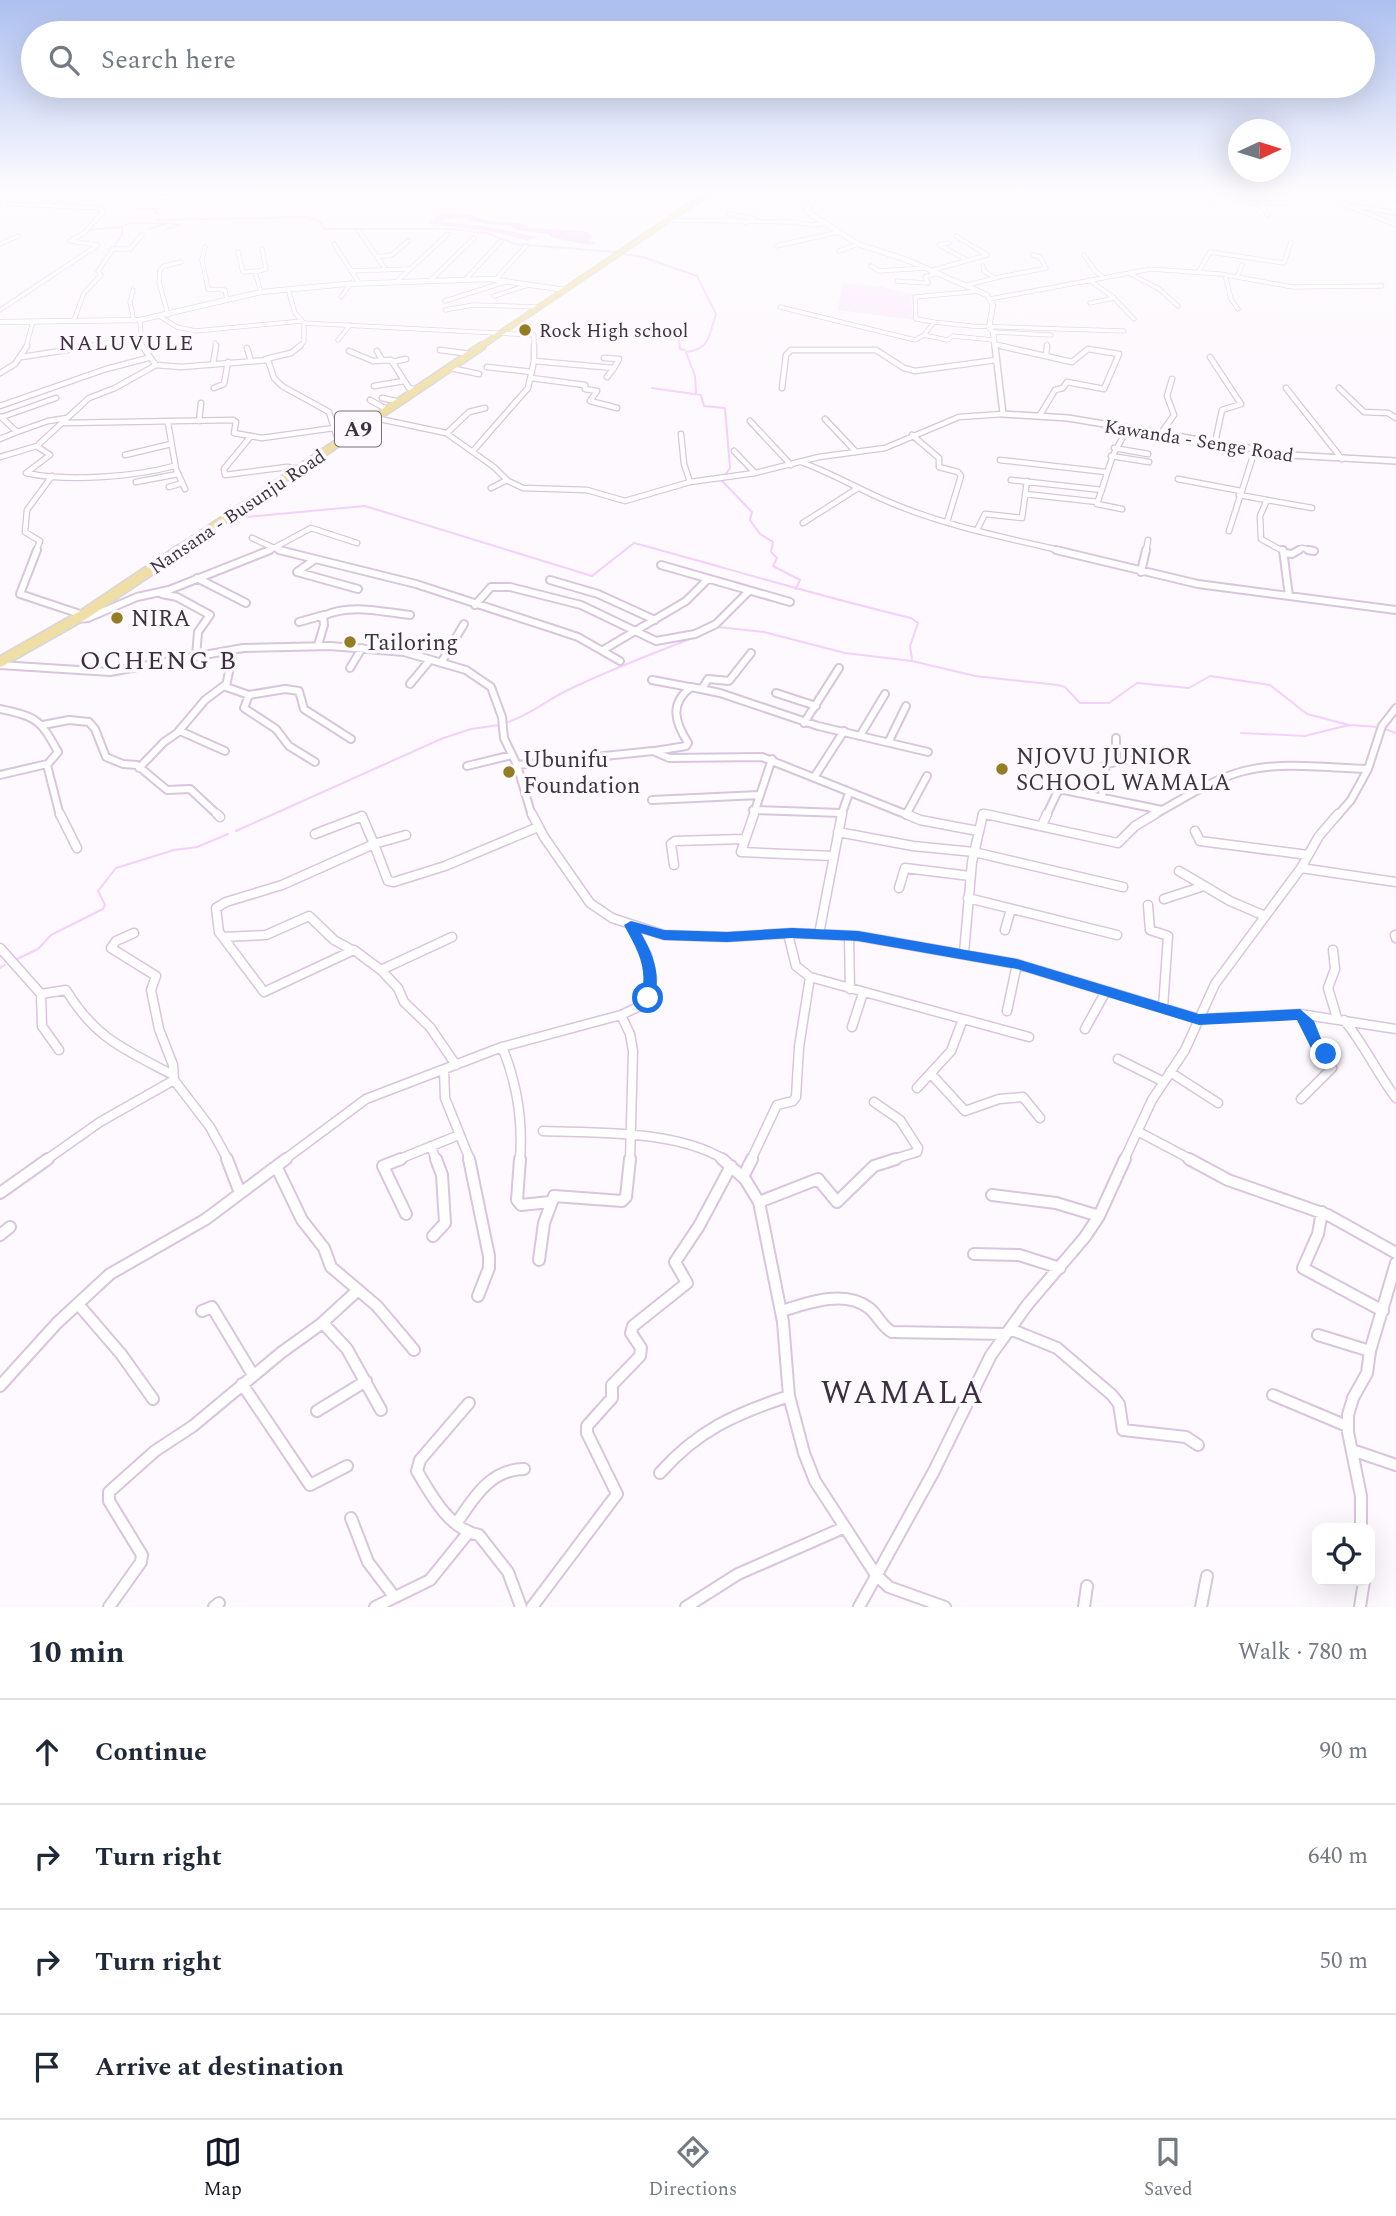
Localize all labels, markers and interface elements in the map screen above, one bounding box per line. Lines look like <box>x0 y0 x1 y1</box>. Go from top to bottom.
search box <box>21 21 1375 98</box>
text: Search here <box>101 40 236 80</box>
icon: search <box>45 41 83 79</box>
north arrow <box>1228 119 1291 182</box>
place label: Rock High school <box>539 317 688 346</box>
marker: Rock High school <box>517 322 533 338</box>
district label: NALUVULE <box>59 328 195 360</box>
road number: A9 <box>335 412 381 446</box>
street label: Kawanda - Senge Road <box>1102 412 1296 471</box>
street label: Nansana - Busunju Road <box>144 442 332 582</box>
place label: NIRA <box>131 602 191 637</box>
marker: NIRA <box>109 610 125 626</box>
place label: Tailoring <box>364 626 458 661</box>
marker: Tailoring <box>342 634 358 650</box>
district label: OCHENG B <box>80 641 238 681</box>
place label: NJOVU JUNIOR SCHOOL WAMALA <box>1016 740 1231 801</box>
place label: Ubunifu Foundation <box>523 743 640 804</box>
marker: NJOVU JUNIOR SCHOOL WAMALA <box>994 761 1010 777</box>
marker: Ubunifu Foundation <box>501 764 517 780</box>
route start <box>632 982 663 1013</box>
route end <box>1310 1038 1341 1069</box>
district label: WAMALA <box>821 1369 985 1418</box>
map controls <box>1312 1523 1375 1586</box>
button: locate <box>1312 1523 1375 1586</box>
text: 10 min <box>28 1630 125 1676</box>
text: Walk · 780 m <box>1238 1635 1368 1670</box>
text: Continue <box>95 1732 207 1772</box>
icon: ahead <box>28 1733 66 1771</box>
text: 90 m <box>1319 1734 1368 1769</box>
text: Turn right <box>95 1837 222 1877</box>
icon: right <box>28 1838 66 1876</box>
text: 640 m <box>1308 1839 1368 1874</box>
text: Turn right <box>95 1942 222 1982</box>
icon: right <box>28 1943 66 1981</box>
text: 50 m <box>1319 1944 1368 1979</box>
text: Arrive at destination <box>95 2047 344 2087</box>
icon: arrive <box>28 2048 66 2086</box>
tab: Map <box>203 2133 242 2204</box>
tab: Directions <box>648 2133 737 2204</box>
tab: Saved <box>1144 2133 1193 2204</box>

